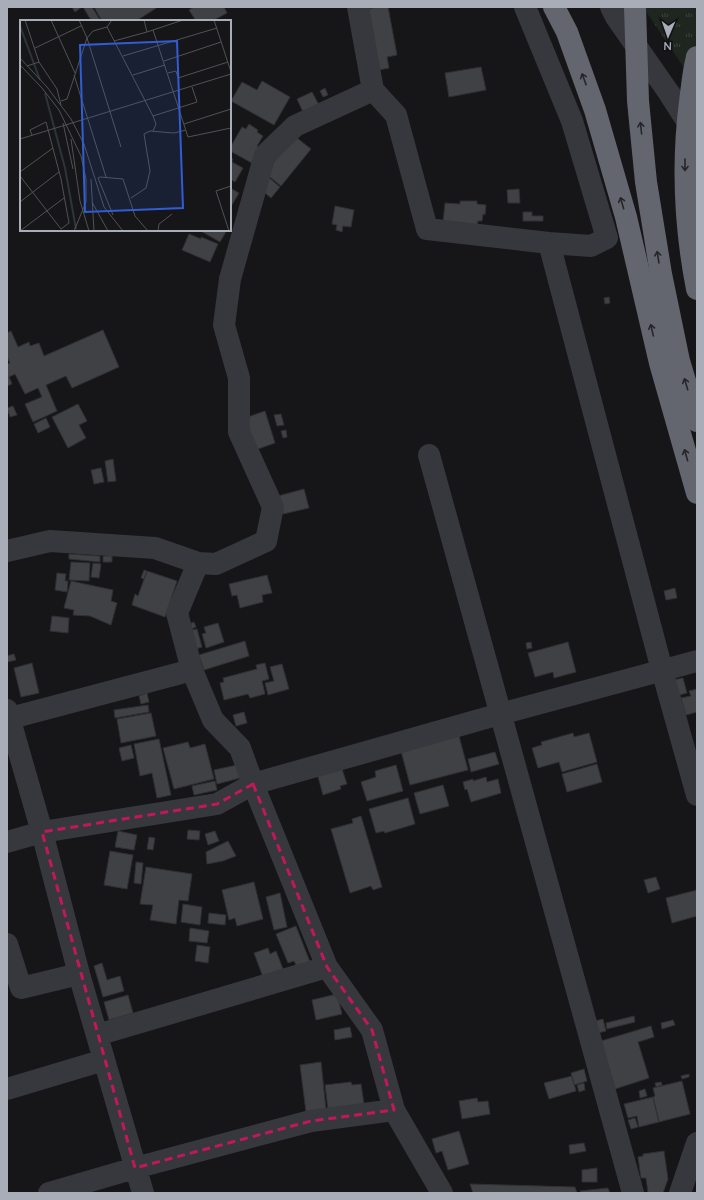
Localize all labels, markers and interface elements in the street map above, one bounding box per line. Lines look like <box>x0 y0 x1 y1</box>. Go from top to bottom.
north arrow <box>648 16 688 56</box>
inset map <box>20 20 231 231</box>
text: N <box>663 40 672 53</box>
one-way arrow <box>579 74 587 86</box>
one-way arrow <box>637 122 644 135</box>
one-way arrow <box>681 158 689 171</box>
one-way arrow <box>618 197 625 210</box>
one-way arrow <box>654 251 662 264</box>
one-way arrow <box>648 324 656 337</box>
one-way arrow <box>682 377 689 390</box>
one-way arrow <box>682 449 689 462</box>

